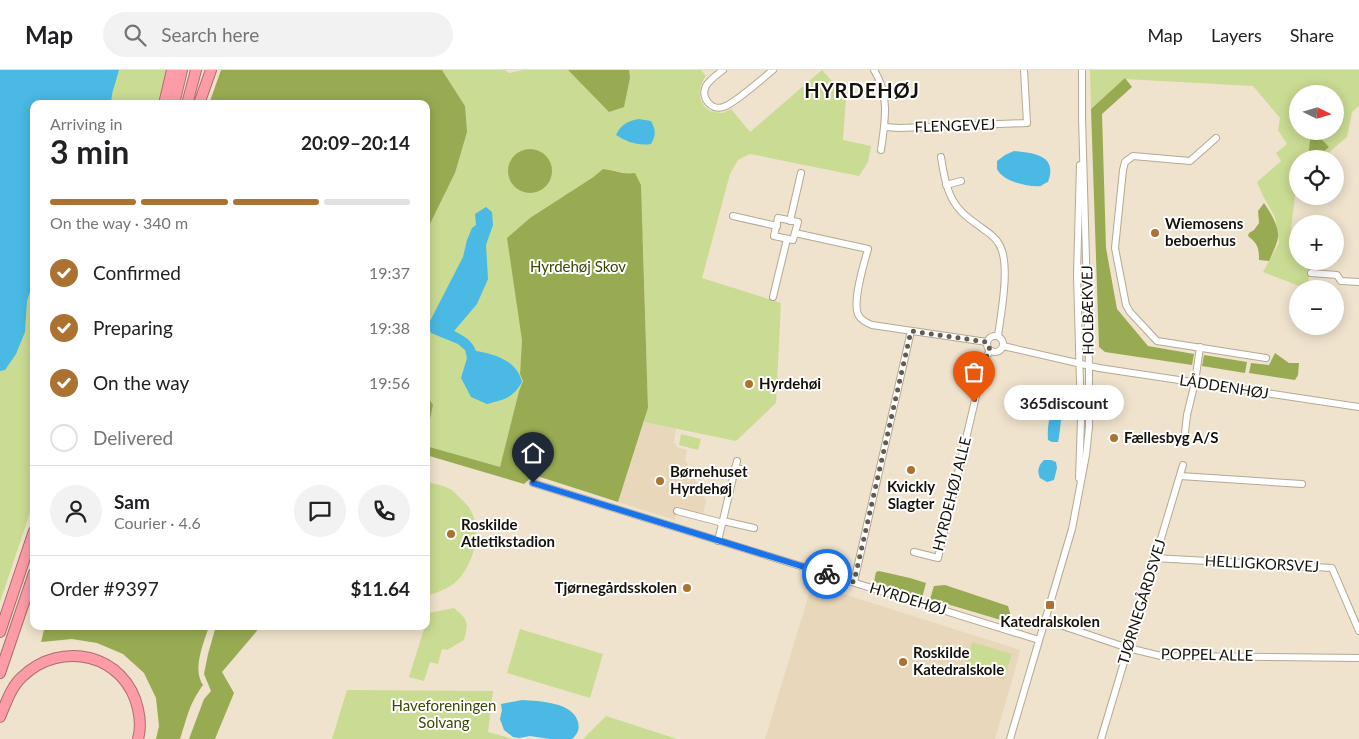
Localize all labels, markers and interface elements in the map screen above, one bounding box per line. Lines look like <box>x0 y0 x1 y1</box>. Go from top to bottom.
search box <box>103 12 453 57</box>
text: Map <box>25 20 73 49</box>
icon: search <box>121 21 149 49</box>
text: Search here <box>161 23 259 46</box>
text: Map <box>1147 24 1183 46</box>
text: Layers <box>1211 24 1262 46</box>
text: Share <box>1290 24 1334 46</box>
district label: HYRDEHØJ <box>804 78 920 102</box>
north arrow <box>1289 85 1344 140</box>
map controls <box>1289 85 1344 335</box>
text: Arriving in <box>50 114 123 133</box>
street label: FLENGEVEJ <box>914 115 996 135</box>
text: 20:09–20:14 <box>301 131 410 154</box>
text: 3 min <box>50 132 129 171</box>
button: locate <box>1289 150 1344 205</box>
text: On the way · 340 m <box>50 213 188 232</box>
place label: Wiemosens beboerhus <box>1165 214 1244 249</box>
button: + <box>1289 215 1344 270</box>
marker: Wiemosens beboerhus <box>1149 227 1161 239</box>
park label: Hyrdehøj Skov <box>530 257 626 275</box>
icon: check <box>50 259 78 287</box>
text: Confirmed <box>93 261 181 284</box>
text: 19:37 <box>369 263 410 282</box>
street label: HOLBÆKVEJ <box>1077 265 1097 355</box>
button: − <box>1289 280 1344 335</box>
icon: check <box>50 314 78 342</box>
text: Preparing <box>93 316 173 339</box>
text: 19:38 <box>369 318 410 337</box>
pin <box>953 351 995 402</box>
icon: bag <box>960 358 988 386</box>
icon: check <box>50 369 78 397</box>
street label: LÅDDENHØJ <box>1178 370 1270 402</box>
text: On the way <box>93 371 189 394</box>
text: 19:56 <box>369 373 410 392</box>
place label: Hyrdehøi <box>759 374 821 392</box>
marker: Hyrdehøi <box>743 378 755 390</box>
callout: 365discount <box>1004 384 1124 420</box>
text: 365discount <box>1020 393 1108 412</box>
text: Delivered <box>93 426 173 449</box>
place label: Fællesbyg A/S <box>1124 428 1218 446</box>
pin <box>512 432 554 483</box>
marker: Fællesbyg A/S <box>1108 432 1120 444</box>
street label: HYRDEHØJ ALLE <box>928 435 974 553</box>
icon: home <box>519 439 547 467</box>
place label: Børnehuset Hyrdehøj <box>670 462 748 497</box>
marker: Kvickly Slagter <box>905 464 917 476</box>
marker: Børnehuset Hyrdehøj <box>654 475 666 487</box>
place label: Kvickly Slagter <box>887 477 935 512</box>
button: person <box>50 485 102 537</box>
button: chat <box>294 485 346 537</box>
button: phone <box>358 485 410 537</box>
text: Sam <box>114 490 150 513</box>
text: Courier · 4.6 <box>114 513 201 532</box>
place label: Roskilde Atletikstadion <box>460 515 555 550</box>
marker: Roskilde Atletikstadion <box>445 528 457 540</box>
street label: TJØRNEGÅRDSVEJ <box>1113 537 1169 667</box>
courier <box>802 549 852 599</box>
street label: HELLIGKORSVEJ <box>1204 551 1320 575</box>
icon: bike <box>813 560 841 588</box>
text: Order #9397 <box>50 577 159 600</box>
text: $11.64 <box>350 577 410 600</box>
place label: Tjørnegårdsskolen <box>555 578 677 596</box>
street label: HYRDEHØJ <box>868 578 949 618</box>
marker: Tjørnegårdsskolen <box>681 582 693 594</box>
marker: Katedralskolen <box>1044 599 1056 611</box>
place label: Katedralskolen <box>1000 612 1100 630</box>
place label: Roskilde Katedralskole <box>913 643 1004 678</box>
street label: POPPEL ALLE <box>1161 644 1253 664</box>
marker: Roskilde Katedralskole <box>897 656 909 668</box>
park label: Haveforeningen Solvang <box>392 696 496 731</box>

